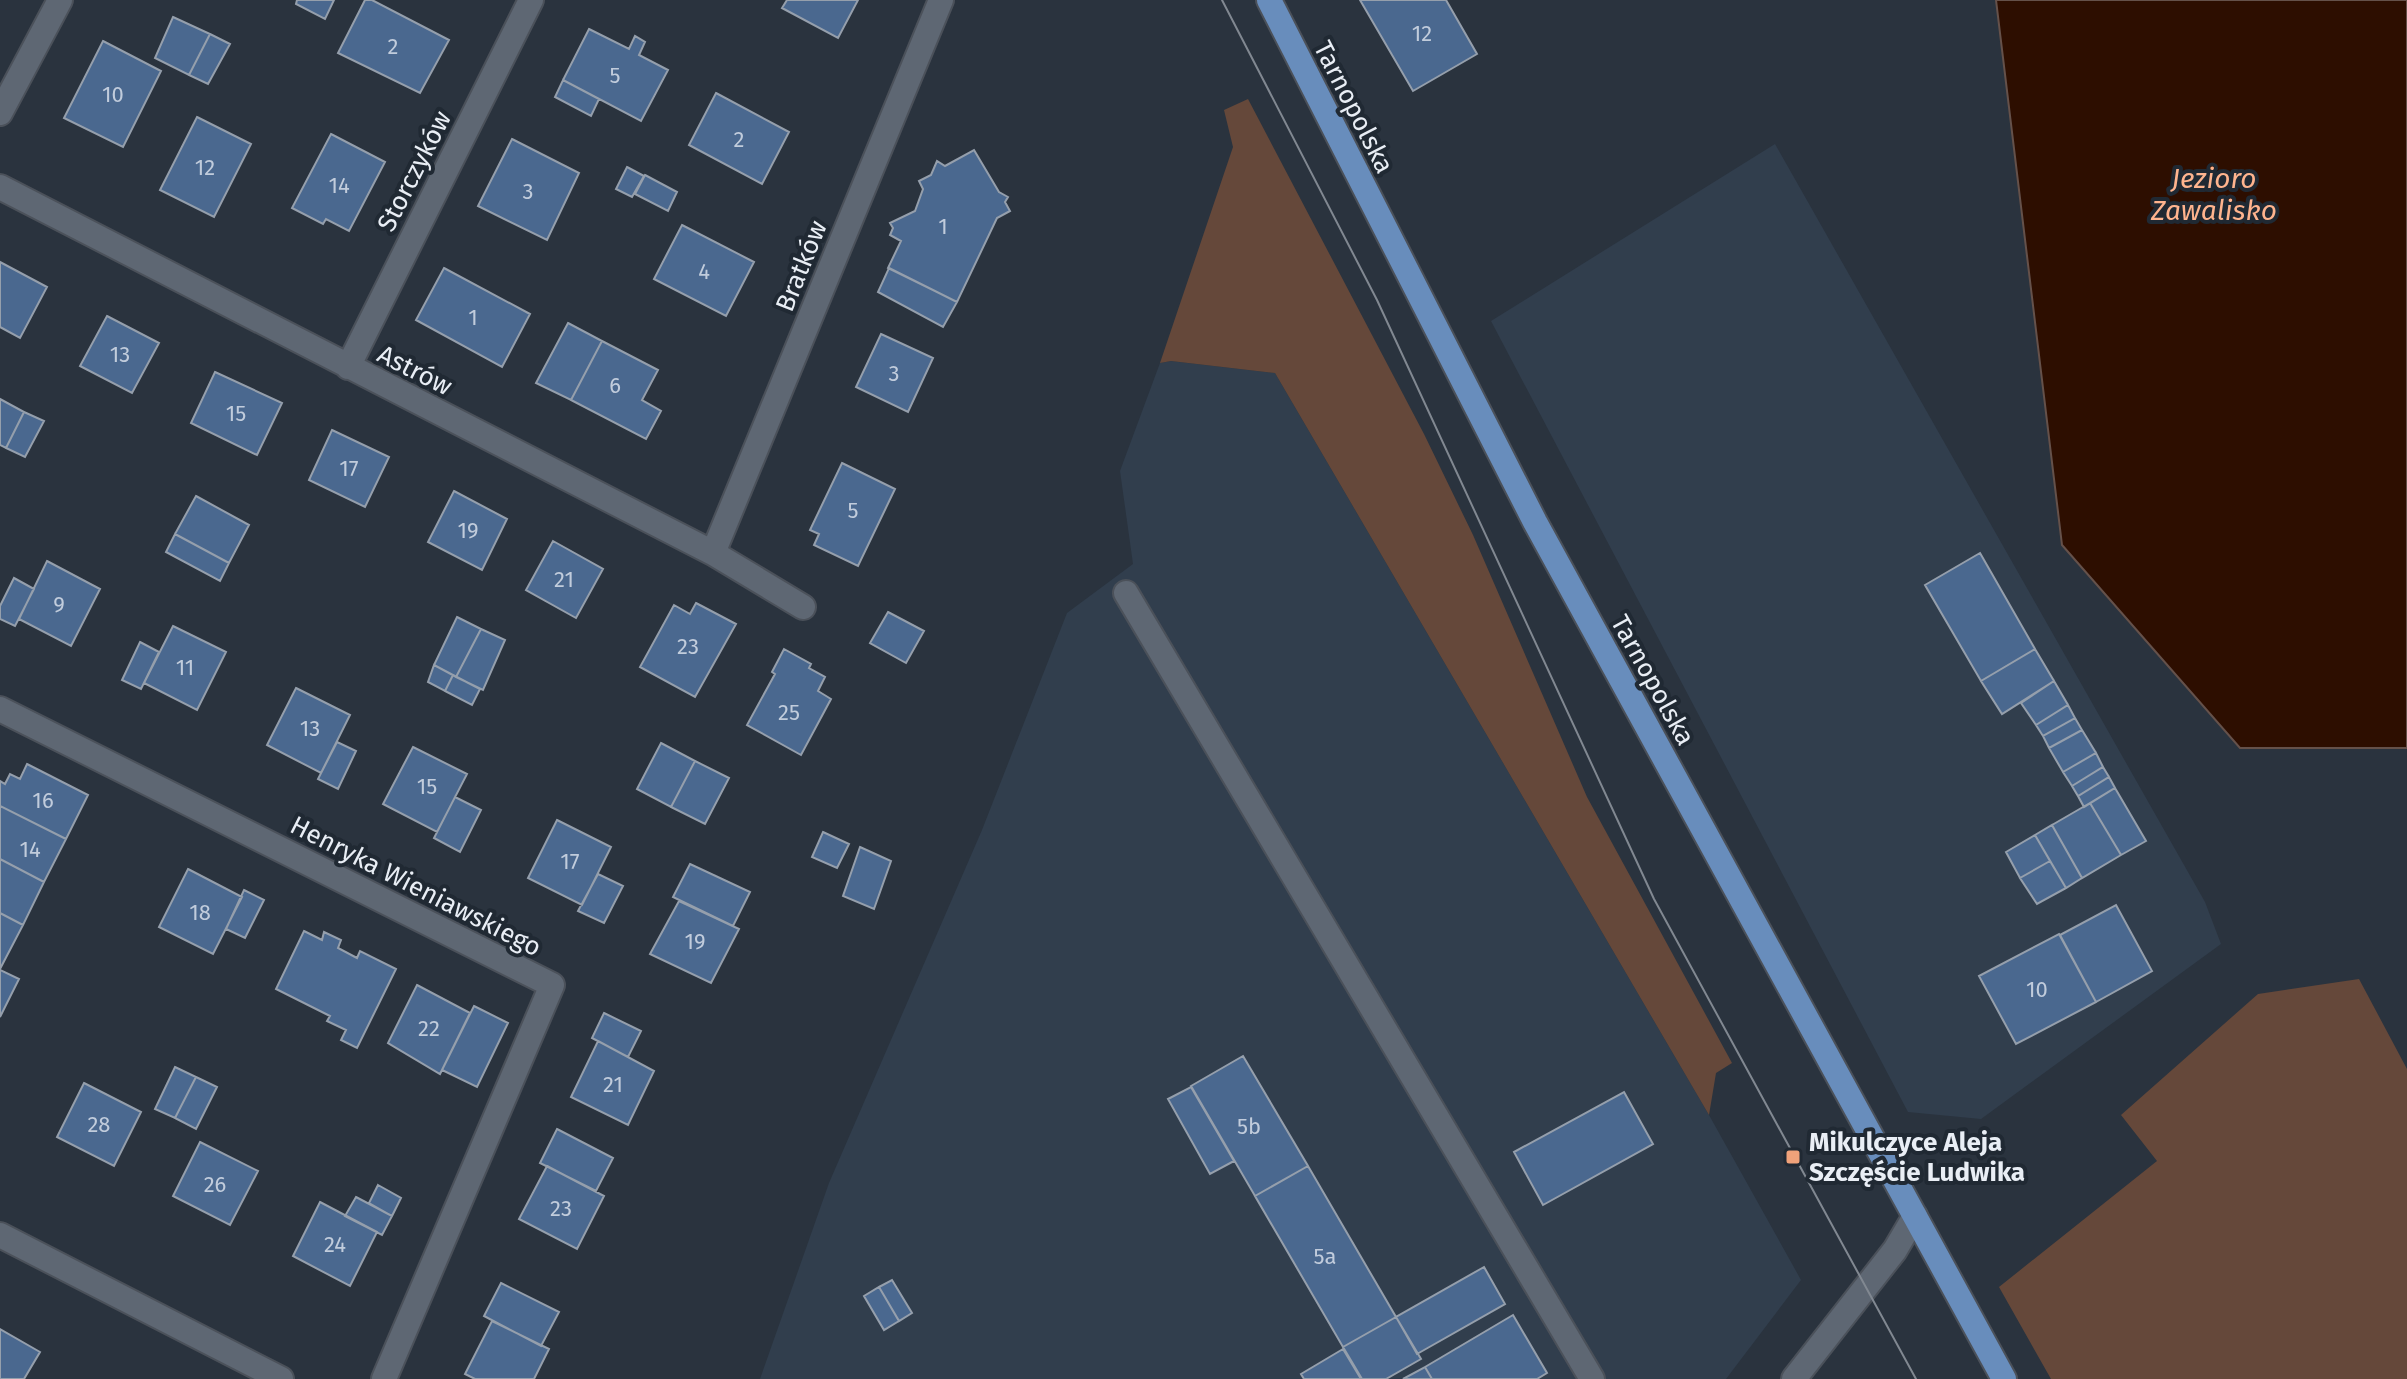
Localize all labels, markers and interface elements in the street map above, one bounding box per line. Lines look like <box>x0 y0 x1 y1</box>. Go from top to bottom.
house number: 12 <box>1412 20 1432 47</box>
house number: 2 <box>388 33 398 60</box>
street label: Tarnopolska <box>1307 36 1400 179</box>
house number: 5 <box>609 62 621 89</box>
house number: 10 <box>102 81 124 108</box>
street label: Storczyków <box>371 105 458 237</box>
house number: 2 <box>734 126 744 153</box>
house number: 12 <box>195 154 215 181</box>
water label: Jezioro Zawalisko <box>2150 162 2277 227</box>
house number: 14 <box>328 172 350 199</box>
house number: 3 <box>523 178 533 205</box>
house number: 1 <box>938 213 948 240</box>
street label: Bratków <box>769 216 834 316</box>
house number: 4 <box>698 258 710 285</box>
house number: 1 <box>468 304 478 331</box>
street label: Astrów <box>372 339 458 402</box>
house number: 13 <box>110 341 130 368</box>
house number: 3 <box>889 360 899 387</box>
house number: 6 <box>609 372 621 399</box>
house number: 15 <box>226 400 246 427</box>
house number: 17 <box>339 455 359 482</box>
house number: 5 <box>847 497 859 524</box>
house number: 19 <box>457 517 479 544</box>
house number: 21 <box>554 566 574 593</box>
house number: 9 <box>53 591 65 618</box>
street label: Tarnopolska <box>1604 610 1701 751</box>
house number: 23 <box>677 633 699 660</box>
house number: 11 <box>176 654 194 681</box>
house number: 25 <box>778 699 800 726</box>
house number: 13 <box>300 715 320 742</box>
house number: 15 <box>417 773 437 800</box>
house number: 16 <box>32 787 54 814</box>
street label: Henryka Wieniawskiego <box>285 810 546 963</box>
house number: 14 <box>19 836 41 863</box>
house number: 17 <box>560 848 580 875</box>
house number: 18 <box>189 899 211 926</box>
house number: 19 <box>684 928 706 955</box>
house number: 10 <box>2026 976 2048 1003</box>
house number: 22 <box>418 1015 440 1042</box>
house number: 21 <box>603 1071 623 1098</box>
house number: 28 <box>87 1111 111 1138</box>
house number: 5b <box>1237 1113 1261 1140</box>
place label: Mikulczyce Aleja Szczęście Ludwika <box>1809 1127 2025 1188</box>
marker: Mikulczyce Aleja Szczęście Ludwika <box>1784 1148 1802 1166</box>
house number: 26 <box>204 1171 226 1198</box>
house number: 23 <box>550 1195 572 1222</box>
house number: 24 <box>324 1231 346 1258</box>
house number: 5a <box>1314 1243 1337 1270</box>

